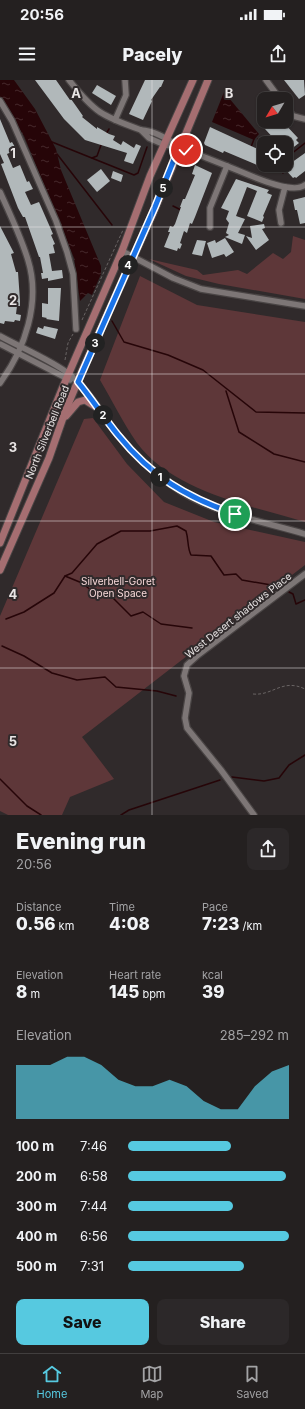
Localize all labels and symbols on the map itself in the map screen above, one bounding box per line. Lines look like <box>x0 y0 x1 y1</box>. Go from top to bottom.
text: A <box>71 85 81 101</box>
text: B <box>225 85 234 101</box>
north arrow <box>257 92 293 128</box>
pin <box>169 133 203 167</box>
text: 1 <box>10 145 16 161</box>
pin: 5 <box>153 178 173 198</box>
pin: 4 <box>118 255 138 275</box>
text: 2 <box>9 292 17 308</box>
pin: 3 <box>85 333 105 353</box>
street label: North Silverbell Road <box>23 384 71 480</box>
pin: 2 <box>93 405 113 425</box>
text: 3 <box>9 439 17 455</box>
pin: 1 <box>150 467 170 487</box>
pin <box>218 497 252 531</box>
street label: West Desert shadows Place <box>182 570 294 660</box>
park label: Silverbell-Goret Open Space <box>81 575 156 599</box>
text: 4 <box>9 586 18 602</box>
text: 5 <box>9 733 17 749</box>

